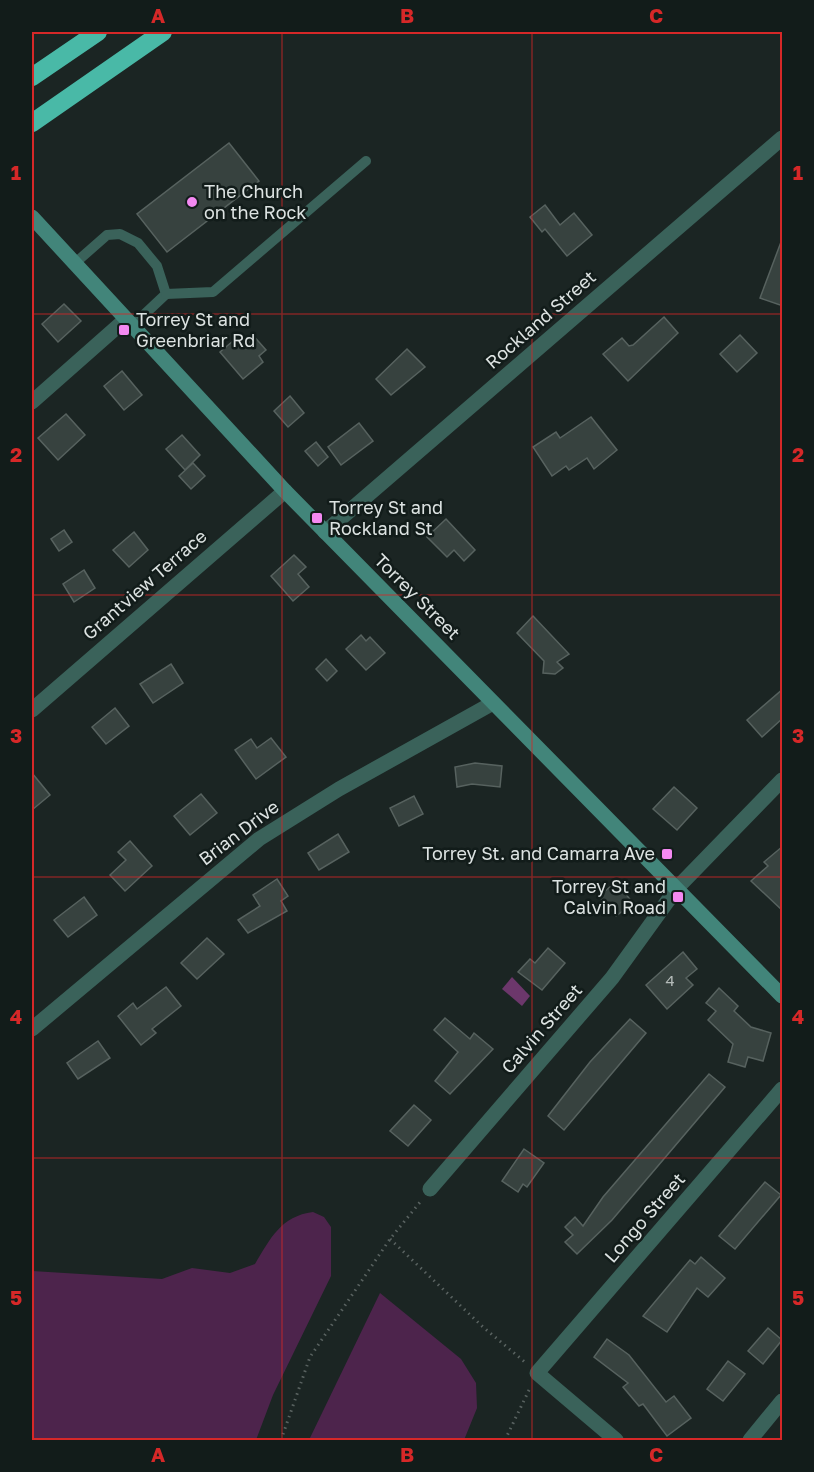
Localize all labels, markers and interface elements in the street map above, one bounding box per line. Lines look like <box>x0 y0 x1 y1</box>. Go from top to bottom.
text: A <box>151 3 165 27</box>
text: B <box>400 3 414 27</box>
text: C <box>649 3 663 27</box>
text: 1 <box>11 160 21 184</box>
text: 1 <box>793 160 803 184</box>
place label: The Church on the Rock <box>204 180 306 223</box>
marker: The Church on the Rock <box>185 195 199 209</box>
street label: Rockland Street <box>481 265 600 373</box>
place label: Torrey St and Greenbriar Rd <box>136 308 255 351</box>
marker: Torrey St and Greenbriar Rd <box>117 323 131 337</box>
text: 2 <box>10 442 22 466</box>
text: 2 <box>792 442 804 466</box>
place label: Torrey St and Rockland St <box>329 496 443 539</box>
marker: Torrey St and Rockland St <box>310 511 324 525</box>
street label: Grantview Terrace <box>78 525 211 644</box>
street label: Torrey Street <box>370 549 465 644</box>
text: 3 <box>10 723 22 747</box>
text: 3 <box>792 723 804 747</box>
street label: Brian Drive <box>194 795 283 869</box>
place label: Torrey St. and Camarra Ave <box>422 842 655 864</box>
marker: Torrey St. and Camarra Ave <box>660 847 674 861</box>
place label: Torrey St and Calvin Road <box>552 875 666 918</box>
marker: Torrey St and Calvin Road <box>671 890 685 904</box>
house number: 4 <box>665 971 675 989</box>
street label: Calvin Street <box>496 979 586 1078</box>
text: 4 <box>10 1004 22 1028</box>
text: 4 <box>792 1004 804 1028</box>
street label: Longo Street <box>599 1168 689 1267</box>
text: 5 <box>10 1285 22 1309</box>
text: 5 <box>792 1285 804 1309</box>
text: A <box>151 1442 165 1466</box>
text: B <box>400 1442 414 1466</box>
text: C <box>649 1442 663 1466</box>

